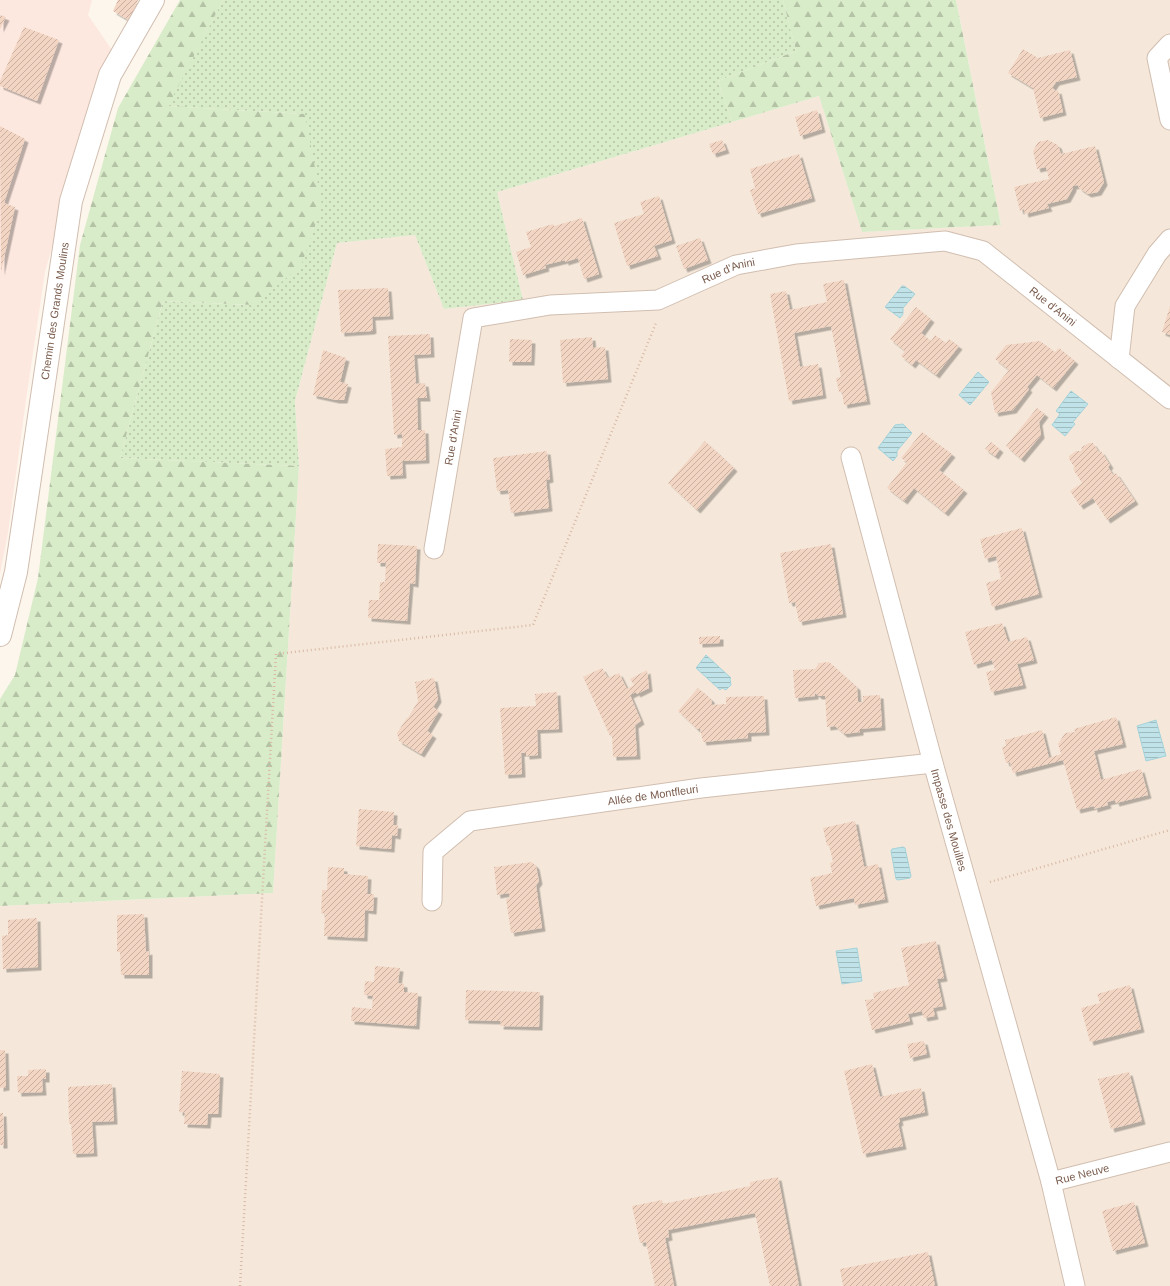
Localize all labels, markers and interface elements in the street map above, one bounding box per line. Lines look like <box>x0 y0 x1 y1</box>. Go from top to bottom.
street label: Chemin des Grands Moulins <box>39 241 71 380</box>
street label: Rue d'Anini <box>700 256 756 286</box>
street label: Rue d'Anini <box>1027 284 1079 328</box>
street label: Rue d'Anini <box>442 409 463 466</box>
street label: Impasse des Mouilles <box>929 767 969 873</box>
street label: Allée de Montfleuri <box>607 782 699 807</box>
street label: Rue Neuve <box>1054 1162 1110 1187</box>

